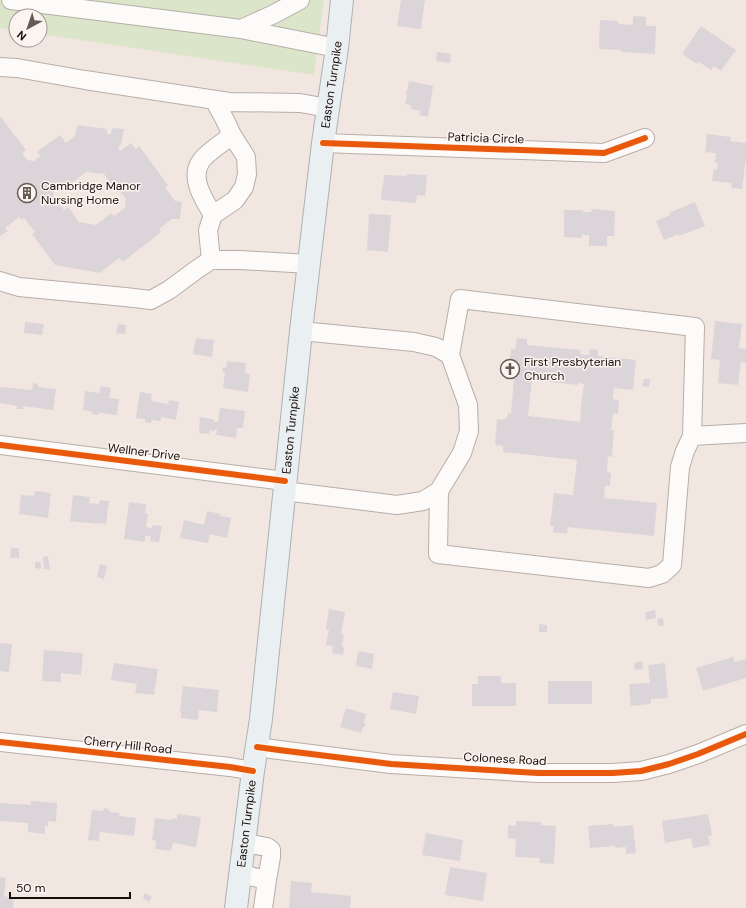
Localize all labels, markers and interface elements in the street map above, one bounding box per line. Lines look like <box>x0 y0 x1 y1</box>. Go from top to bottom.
north arrow <box>8 8 48 48</box>
text: N <box>14 28 29 44</box>
street label: Easton Turnpike <box>317 40 346 129</box>
street label: Patricia Circle <box>447 129 525 147</box>
place label: Cambridge Manor Nursing Home <box>41 178 141 208</box>
building icon: Cambridge Manor Nursing Home <box>16 182 38 204</box>
place label: First Presbyterian Church <box>524 354 621 384</box>
church icon: First Presbyterian Church <box>499 358 521 380</box>
street label: Easton Turnpike <box>278 385 303 475</box>
street label: Wellner Drive <box>107 440 181 464</box>
street label: Cherry Hill Road <box>83 732 173 758</box>
street label: Colonese Road <box>463 749 547 769</box>
street label: Easton Turnpike <box>233 779 260 868</box>
scale bar <box>10 874 130 900</box>
text: 50 m <box>16 880 45 896</box>

